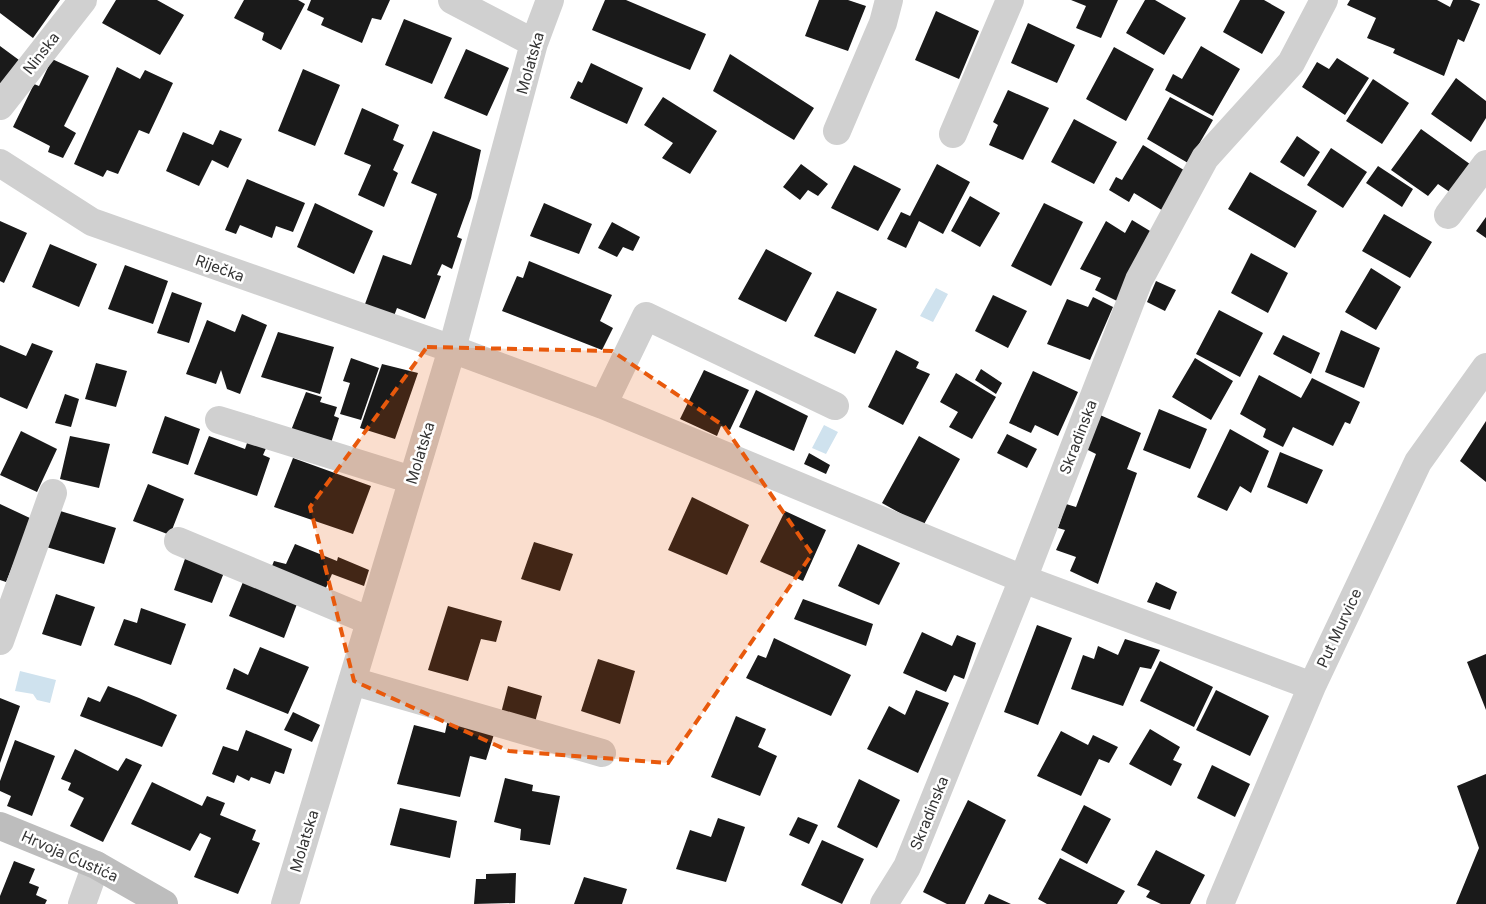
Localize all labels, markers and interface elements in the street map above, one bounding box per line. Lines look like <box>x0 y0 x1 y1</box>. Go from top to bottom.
street label: Ninska <box>19 28 63 78</box>
street label: Molatska <box>512 30 548 96</box>
street label: Riječka <box>193 250 247 286</box>
street label: Skradinska <box>1055 397 1101 477</box>
street label: Molatska <box>402 420 438 486</box>
street label: Put Murvice <box>1312 585 1366 671</box>
street label: Skradinska <box>906 773 952 853</box>
street label: Molatska <box>286 808 322 874</box>
street label: Hrvoja Ćustića <box>19 826 121 886</box>

